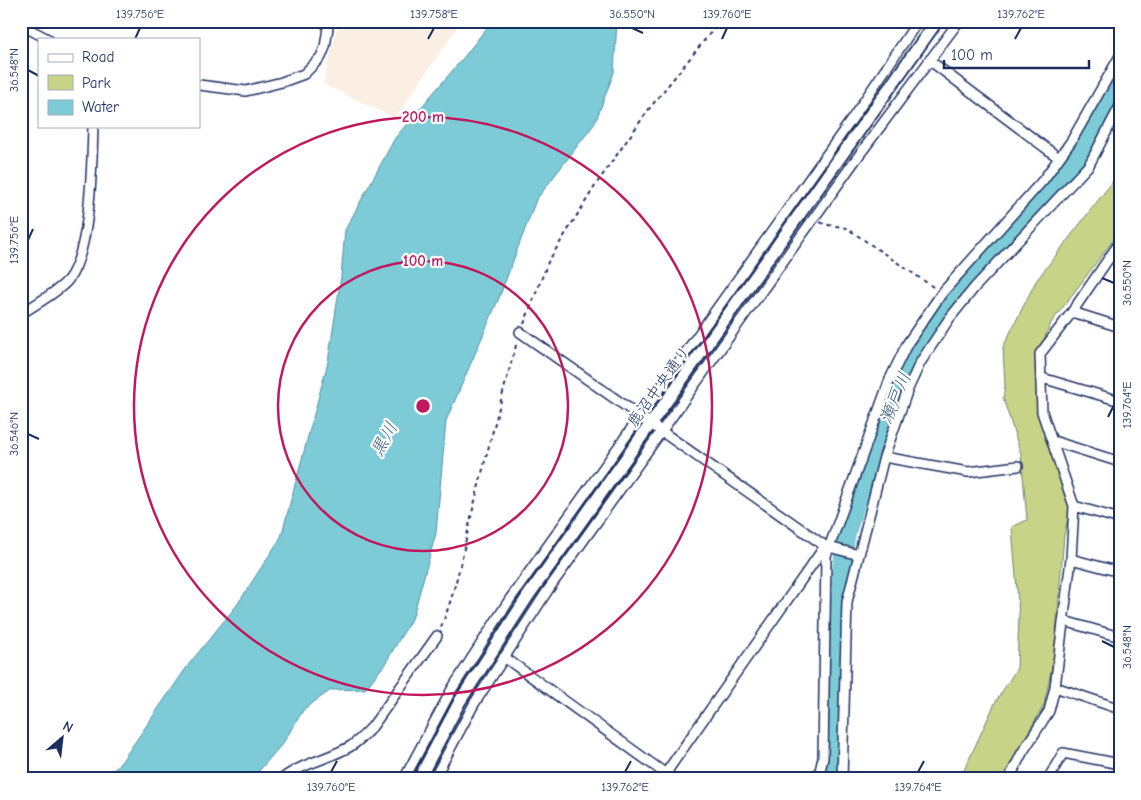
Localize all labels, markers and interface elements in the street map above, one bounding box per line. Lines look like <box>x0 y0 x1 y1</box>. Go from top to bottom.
text: 139.756°E <box>116 7 164 21</box>
text: 139.758°E <box>410 7 458 21</box>
text: 36.550°N <box>609 7 655 21</box>
text: 139.760°E <box>703 7 751 21</box>
text: 139.762°E <box>997 7 1045 21</box>
legend <box>38 38 200 128</box>
scale bar <box>944 38 1088 70</box>
text: 100 m <box>951 46 993 64</box>
text: 36.548°N <box>7 48 21 92</box>
text: Road <box>82 48 114 66</box>
text: Park <box>82 74 111 92</box>
text: Water <box>82 98 119 116</box>
text: 200 m <box>402 108 444 126</box>
text: 139.756°E <box>7 216 21 264</box>
text: 100 m <box>403 252 443 270</box>
text: 36.550°N <box>1120 260 1134 306</box>
street label: 鹿沼中央通り <box>623 342 694 431</box>
water label: 瀬戸川 <box>875 369 916 427</box>
text: 139.764°E <box>1120 381 1134 429</box>
centre of rings <box>414 397 432 415</box>
text: 36.546°N <box>7 412 21 456</box>
water label: 黒川 <box>367 418 402 460</box>
text: 36.548°N <box>1120 625 1134 669</box>
north arrow <box>38 712 88 762</box>
text: N <box>60 717 76 737</box>
text: 139.760°E <box>307 780 355 794</box>
text: 139.762°E <box>601 780 649 794</box>
text: 139.764°E <box>894 780 942 794</box>

